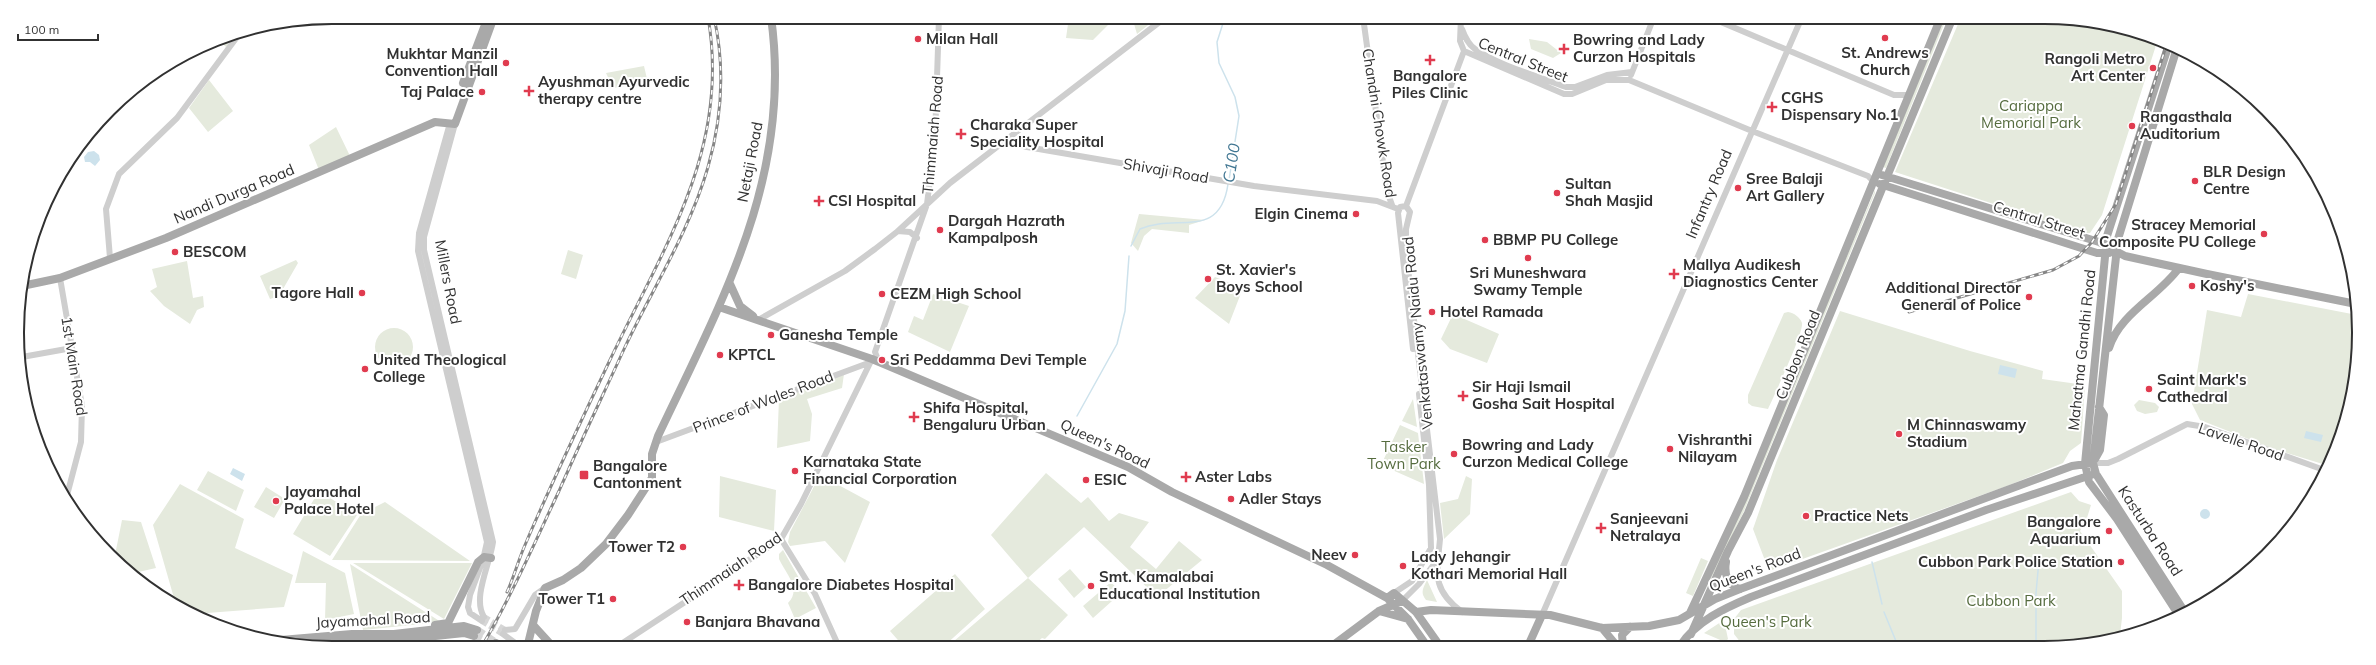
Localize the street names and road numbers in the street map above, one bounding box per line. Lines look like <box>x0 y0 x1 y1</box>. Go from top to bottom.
street label: Central Street <box>1475 33 1571 86</box>
street label: Chandni Chowk Road <box>1358 47 1401 199</box>
street label: Thimmaiah Road <box>918 75 947 195</box>
street label: Netaji Road <box>732 120 767 204</box>
street label: Infantry Road <box>1681 146 1736 241</box>
street label: Shivaji Road <box>1122 154 1210 187</box>
street label: Nandi Durga Road <box>171 160 297 228</box>
street label: Central Street <box>1991 197 2087 243</box>
street label: Venkataswamy Naidu Road <box>1398 236 1437 430</box>
street label: Millers Road <box>431 238 466 326</box>
street label: Mahatma Gandhi Road <box>2064 268 2099 431</box>
street label: Cubbon Road <box>1771 307 1824 402</box>
street label: 1st Main Road <box>57 315 92 417</box>
street label: Prince of Wales Road <box>690 366 836 437</box>
street label: Queen's Road <box>1057 414 1153 473</box>
street label: Lavelle Road <box>2196 418 2286 465</box>
street label: Kasturba Road <box>2114 482 2187 579</box>
street label: Thimmaiah Road <box>676 527 785 610</box>
street label: Queen's Road <box>1706 543 1803 596</box>
street label: Jayamahal Road <box>315 607 431 632</box>

